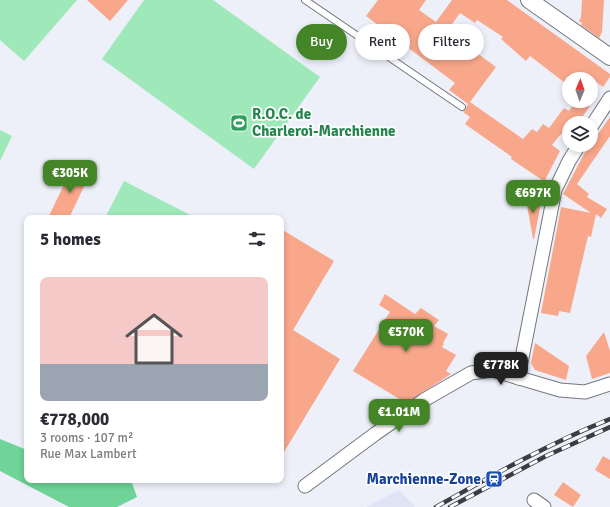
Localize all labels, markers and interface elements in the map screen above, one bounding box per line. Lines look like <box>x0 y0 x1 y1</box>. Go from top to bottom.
chip: Buy <box>296 24 347 60</box>
chip: Rent <box>355 24 410 60</box>
chip: Filters <box>418 24 484 60</box>
north arrow <box>562 72 598 108</box>
map controls <box>562 72 598 152</box>
place label: R.O.C. de Charleroi-Marchienne <box>252 105 396 140</box>
sports icon: R.O.C. de Charleroi-Marchienne <box>229 113 249 133</box>
button: layers <box>562 116 598 152</box>
pin: €305K <box>42 160 98 194</box>
text: €305K <box>52 165 88 181</box>
pin: €697K <box>505 180 561 214</box>
text: €697K <box>515 185 551 201</box>
icon: filters <box>246 228 268 250</box>
text: 5 homes <box>40 229 101 250</box>
icon: home <box>118 303 190 375</box>
pin: €570K <box>378 319 434 353</box>
text: €570K <box>388 324 424 340</box>
pin: €778K <box>473 352 529 386</box>
text: €778K <box>483 357 519 373</box>
pin: €1.01M <box>366 399 432 433</box>
text: €1.01M <box>378 404 420 420</box>
text: €778,000 <box>40 409 109 430</box>
text: 3 rooms · 107 m² <box>40 430 133 446</box>
text: Rue Max Lambert <box>40 446 136 462</box>
station icon: Marchienne-Zone <box>484 469 504 489</box>
place label: Marchienne-Zone <box>367 470 481 488</box>

